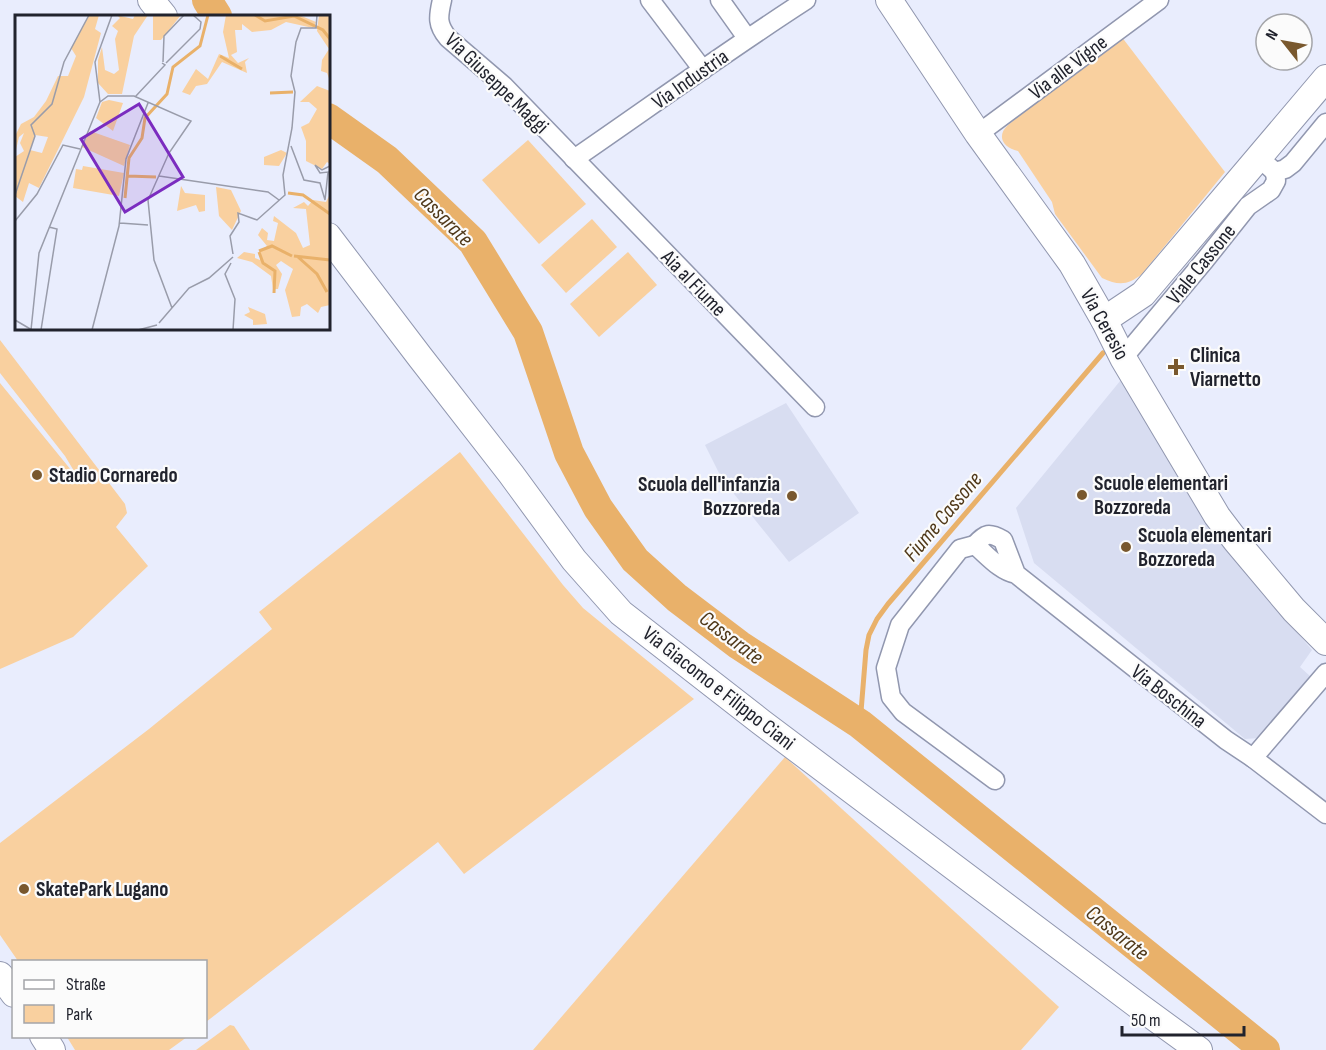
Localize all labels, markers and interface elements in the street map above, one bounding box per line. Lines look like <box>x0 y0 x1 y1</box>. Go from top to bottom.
north arrow <box>1254 12 1314 72</box>
inset map <box>15 15 330 330</box>
text: N <box>1262 26 1283 44</box>
street label: Via Giuseppe Maggi <box>440 28 554 139</box>
street label: Via alle Vigne <box>1024 30 1112 105</box>
street label: Via Industria <box>647 44 733 115</box>
water label: Cassarate <box>408 182 479 253</box>
street label: Viale Cassone <box>1161 219 1241 310</box>
street label: Aia al Fiume <box>655 244 731 322</box>
street label: Via Ceresio <box>1075 284 1134 364</box>
place label: Clinica Viarnetto <box>1190 343 1261 392</box>
marker: Clinica Viarnetto <box>1167 358 1185 376</box>
place label: Stadio Cornaredo <box>49 463 178 488</box>
water label: Fiume Cassone <box>898 466 989 567</box>
marker: Stadio Cornaredo <box>30 468 44 482</box>
place label: Scuole elementari Bozzoreda <box>1094 471 1228 520</box>
place label: Scuola dell'infanzia Bozzoreda <box>638 472 780 521</box>
marker: Scuole elementari Bozzoreda <box>1075 488 1089 502</box>
marker: Scuola dell'infanzia Bozzoreda <box>785 489 799 503</box>
place label: Scuola elementari Bozzoreda <box>1138 523 1272 572</box>
marker: Scuola elementari Bozzoreda <box>1119 540 1133 554</box>
water label: Cassarate <box>694 605 769 671</box>
street label: Via Giacomo e Filippo Ciani <box>637 621 800 756</box>
street label: Via Boschina <box>1126 659 1211 734</box>
place label: SkatePark Lugano <box>36 877 168 902</box>
marker: SkatePark Lugano <box>17 882 31 896</box>
water label: Cassarate <box>1080 900 1154 967</box>
legend <box>12 960 207 1038</box>
text: Straße <box>66 974 106 995</box>
scale bar <box>1122 999 1244 1037</box>
text: Park <box>66 1004 92 1025</box>
text: 50 m <box>1131 1010 1161 1031</box>

